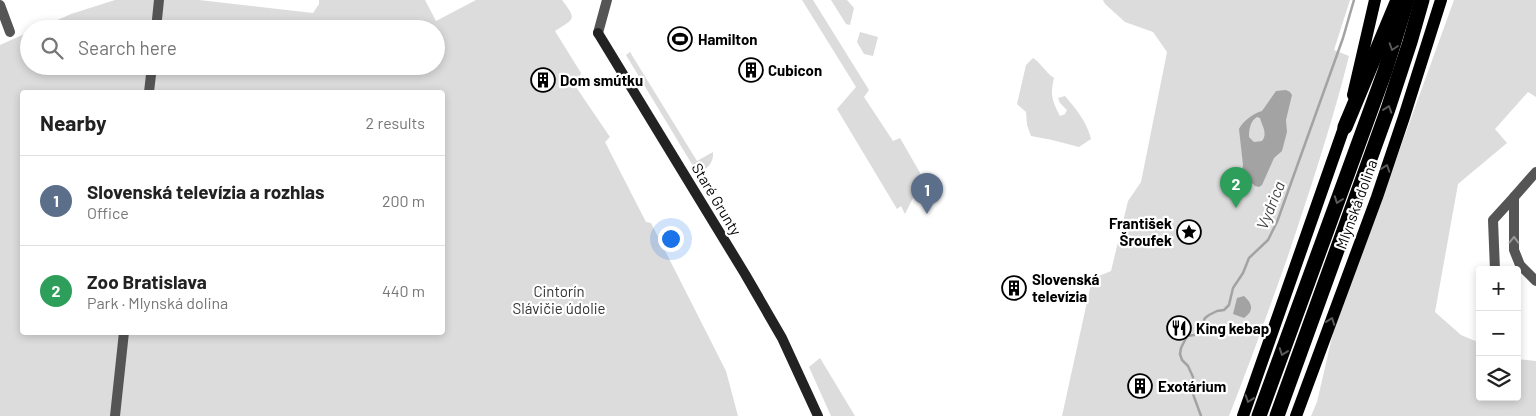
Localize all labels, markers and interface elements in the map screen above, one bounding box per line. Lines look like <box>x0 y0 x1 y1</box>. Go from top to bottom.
search box <box>20 20 445 75</box>
sports icon: Hamilton <box>667 26 693 52</box>
place label: Hamilton <box>698 30 758 48</box>
icon: search <box>38 34 66 62</box>
text: Search here <box>78 36 177 59</box>
one-way arrow <box>1389 42 1399 50</box>
building icon: Cubicon <box>738 57 764 83</box>
place label: Cubicon <box>768 61 822 79</box>
building icon: Dom smútku <box>530 67 556 93</box>
place label: Dom smútku <box>560 71 643 89</box>
one-way arrow <box>1382 105 1392 114</box>
text: Nearby <box>40 110 106 135</box>
text: 2 results <box>366 113 425 132</box>
street label: Mlynská dolina <box>1331 157 1381 251</box>
street label: Staré Grunty <box>688 159 746 239</box>
one-way arrow <box>1381 165 1391 173</box>
pin: 2 <box>1220 167 1252 208</box>
pin: 1 <box>911 173 943 214</box>
water label: Vydrica <box>1252 178 1288 232</box>
text: Slovenská televízia a rozhlas <box>87 180 325 203</box>
text: 1 <box>53 191 59 210</box>
text: 200 m <box>382 191 425 210</box>
one-way arrow <box>1334 195 1344 203</box>
text: Office <box>87 203 129 222</box>
place label: František Šroufek <box>1109 214 1172 249</box>
place icon: František Šroufek <box>1176 219 1202 245</box>
your location <box>658 226 684 252</box>
one-way arrow <box>1509 236 1519 244</box>
map controls <box>1476 266 1521 401</box>
button: + <box>1476 266 1521 311</box>
text: Zoo Bratislava <box>87 270 207 293</box>
place label: Slovenská televízia <box>1032 270 1099 305</box>
building icon: Slovenská televízia <box>1001 275 1027 301</box>
text: 2 <box>52 281 60 300</box>
text: 440 m <box>382 281 425 300</box>
park label: Cintorín Slávičie údolie <box>512 282 606 317</box>
text: Park · Mlynská dolina <box>87 293 228 312</box>
button: − <box>1476 311 1521 356</box>
restaurant icon: King kebap <box>1166 315 1192 341</box>
one-way arrow <box>1325 317 1335 326</box>
place label: King kebap <box>1196 319 1269 337</box>
one-way arrow <box>1279 348 1289 356</box>
button: layers <box>1476 356 1521 401</box>
building icon: Exotárium <box>1127 373 1153 399</box>
place label: Exotárium <box>1158 377 1226 395</box>
one-way arrow <box>1245 395 1255 403</box>

